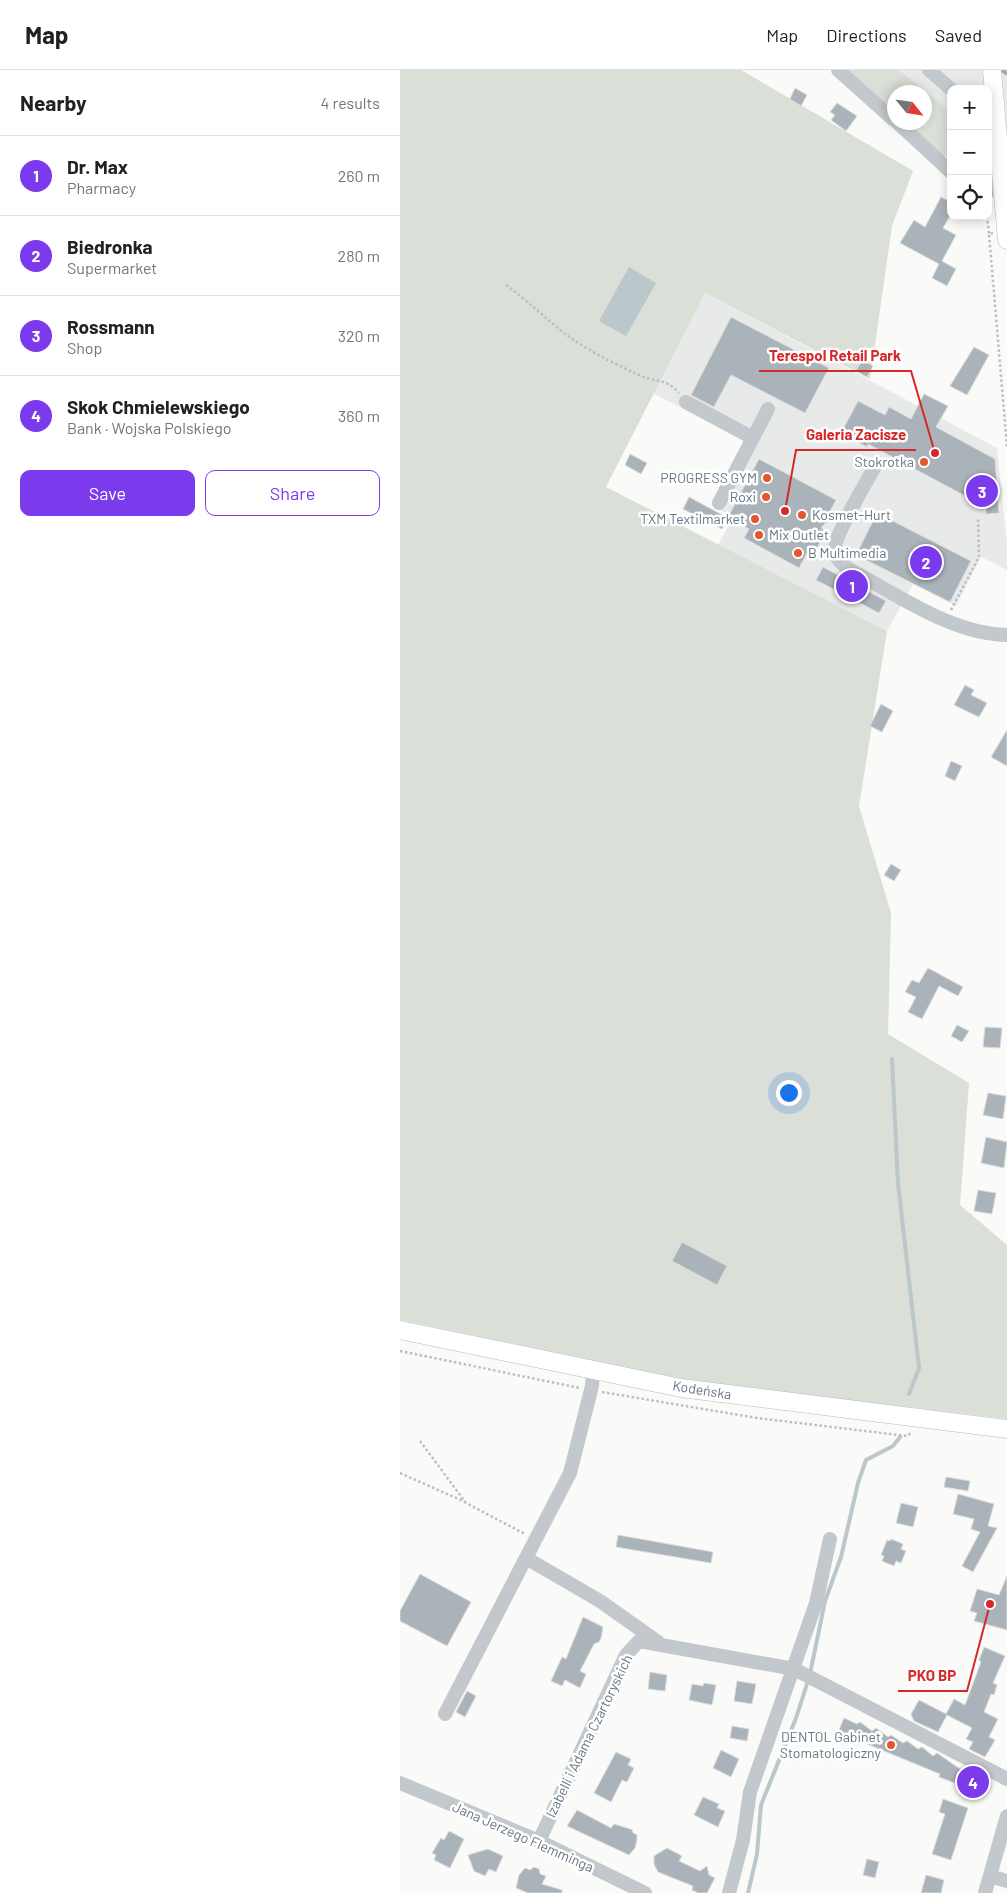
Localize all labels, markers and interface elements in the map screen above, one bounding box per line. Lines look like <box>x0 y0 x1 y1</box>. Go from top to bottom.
text: Map <box>25 20 68 49</box>
text: Map <box>766 24 798 46</box>
text: Directions <box>826 24 907 46</box>
text: Saved <box>935 24 982 46</box>
north arrow <box>887 85 932 130</box>
map controls <box>947 85 992 220</box>
button: + <box>947 85 992 130</box>
text: Nearby <box>20 90 86 115</box>
text: 4 results <box>320 93 380 112</box>
button: − <box>947 130 992 175</box>
text: Dr. Max <box>67 155 128 178</box>
text: 1 <box>33 166 39 185</box>
text: 260 m <box>338 166 380 185</box>
button: locate <box>947 175 992 220</box>
text: Pharmacy <box>67 178 136 197</box>
text: Biedronka <box>67 235 152 258</box>
text: 2 <box>32 246 40 265</box>
text: 280 m <box>338 246 380 265</box>
text: Supermarket <box>67 258 157 277</box>
text: Rossmann <box>67 315 155 338</box>
text: 3 <box>32 326 40 345</box>
text: 320 m <box>338 326 380 345</box>
text: Shop <box>67 338 102 357</box>
callout: Terespol Retail Park <box>759 341 911 371</box>
text: Terespol Retail Park <box>769 346 901 364</box>
text: Skok Chmielewskiego <box>67 395 250 418</box>
text: 4 <box>31 406 41 425</box>
text: 360 m <box>338 406 380 425</box>
text: Bank · Wojska Polskiego <box>67 418 232 437</box>
callout: Galeria Zacisze <box>796 420 916 450</box>
text: Galeria Zacisze <box>806 425 906 443</box>
place label: Stokrotka <box>855 453 914 470</box>
marker: Stokrotka <box>918 456 930 468</box>
place label: PROGRESS GYM <box>660 469 757 486</box>
button: Save <box>20 470 195 516</box>
button: Share <box>205 470 380 516</box>
marker: PROGRESS GYM <box>761 472 773 484</box>
pin: 3 <box>966 472 998 510</box>
place label: Roxi <box>730 488 756 505</box>
marker: Roxi <box>760 491 772 503</box>
place label: Kosmet-Hurt <box>812 506 891 523</box>
marker: Kosmet-Hurt <box>796 509 808 521</box>
place label: TXM Textilmarket <box>640 510 745 527</box>
marker: TXM Textilmarket <box>749 513 761 525</box>
place label: Mix Outlet <box>769 526 829 543</box>
marker: Mix Outlet <box>753 529 765 541</box>
pin: 2 <box>910 543 942 581</box>
place label: B Multimedia <box>808 544 886 561</box>
marker: B Multimedia <box>792 547 804 559</box>
pin: 1 <box>836 567 868 605</box>
your location <box>776 1080 802 1106</box>
street label: Kodeńska <box>671 1376 733 1403</box>
street label: Izabelli i Adama Czartoryskich <box>542 1652 635 1820</box>
callout: PKO BP <box>898 1661 967 1691</box>
text: PKO BP <box>908 1666 956 1684</box>
place label: DENTOL Gabinet Stomatologiczny <box>780 1728 882 1761</box>
marker: DENTOL Gabinet Stomatologiczny <box>885 1739 897 1751</box>
pin: 4 <box>957 1763 989 1801</box>
street label: Jana Jerzego Flemminga <box>450 1798 596 1875</box>

